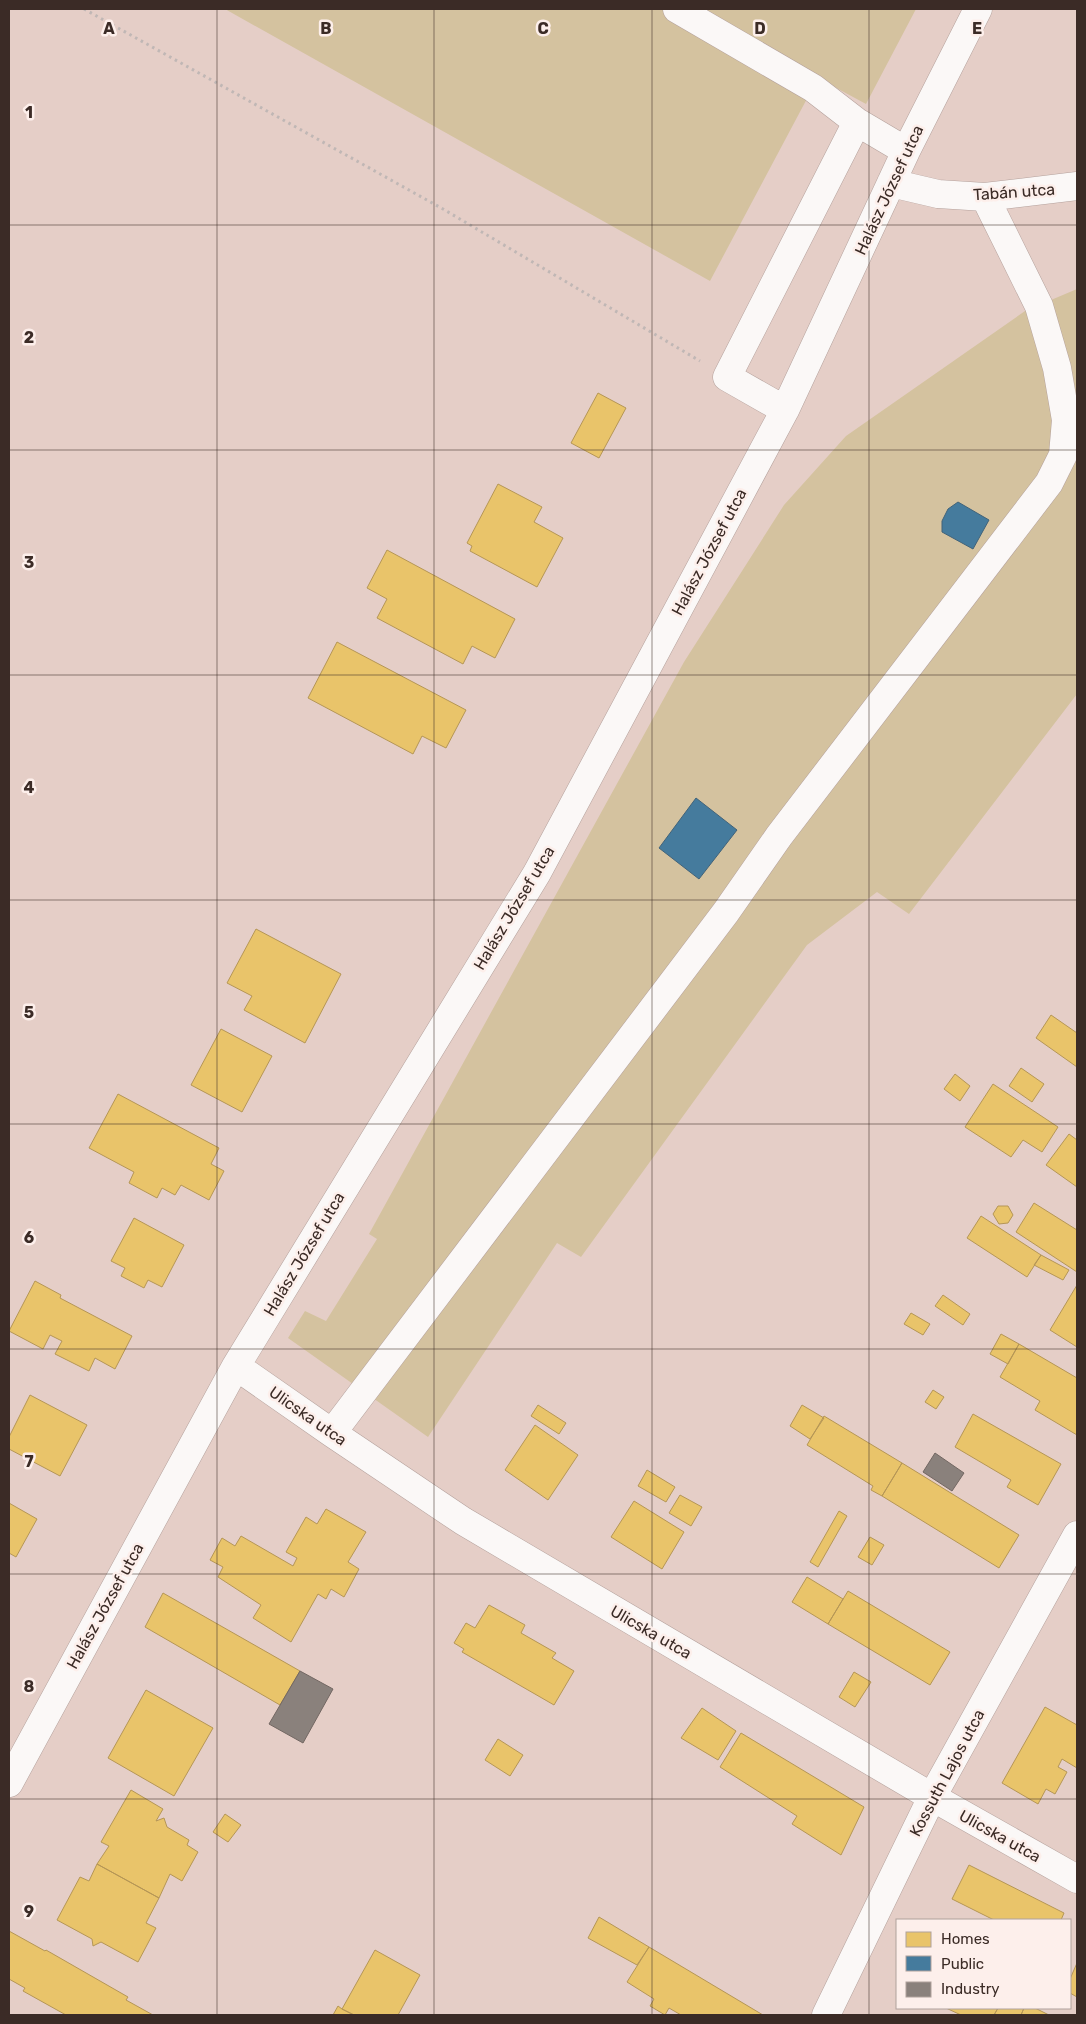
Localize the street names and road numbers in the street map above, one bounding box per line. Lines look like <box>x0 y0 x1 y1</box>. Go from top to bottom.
street label: Halász József utca <box>851 122 927 258</box>
street label: Tabán utca <box>972 180 1056 204</box>
street label: Halász József utca <box>668 485 750 619</box>
street label: Halász József utca <box>470 843 558 973</box>
street label: Halász József utca <box>260 1189 348 1319</box>
street label: Ulicska utca <box>266 1382 350 1450</box>
street label: Halász József utca <box>63 1540 147 1672</box>
street label: Ulicska utca <box>607 1601 695 1663</box>
street label: Kossuth Lajos utca <box>905 1706 989 1840</box>
street label: Ulicska utca <box>956 1806 1044 1866</box>

